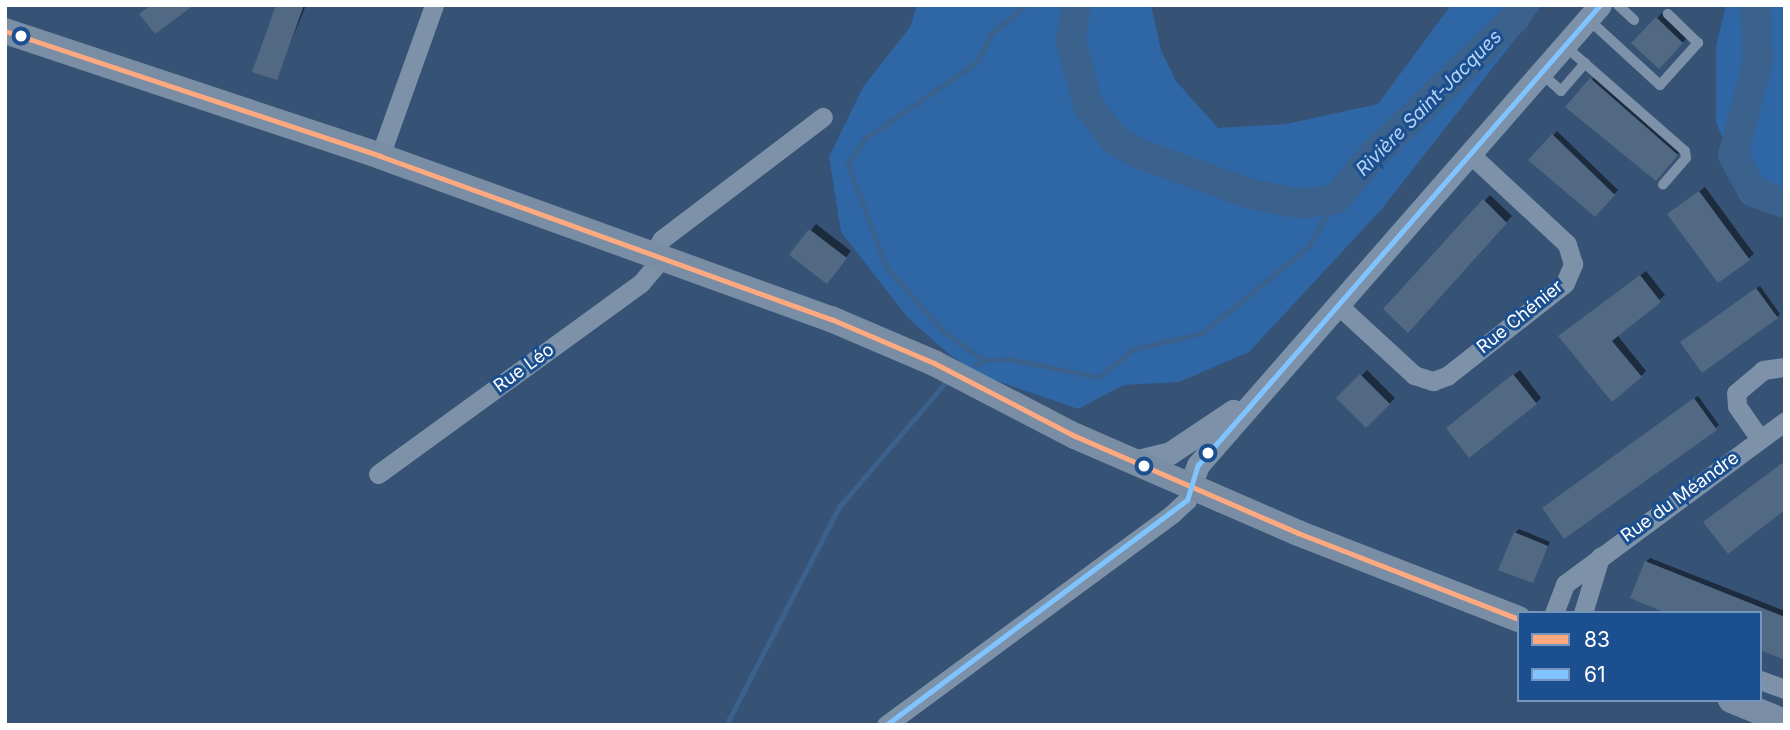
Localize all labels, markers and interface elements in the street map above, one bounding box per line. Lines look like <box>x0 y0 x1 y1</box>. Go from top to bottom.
water label: Rivière Saint-Jacques <box>1351 25 1507 181</box>
unlabelled marker <box>14 29 28 43</box>
street label: Rue Chénier <box>1473 276 1567 358</box>
street label: Rue Léo <box>490 339 558 397</box>
unlabelled marker <box>1201 446 1215 460</box>
street label: Rue du Méandre <box>1617 447 1743 547</box>
unlabelled marker <box>1137 459 1151 473</box>
legend <box>1517 611 1762 702</box>
text: 83 <box>1584 627 1610 652</box>
text: 61 <box>1584 662 1606 687</box>

